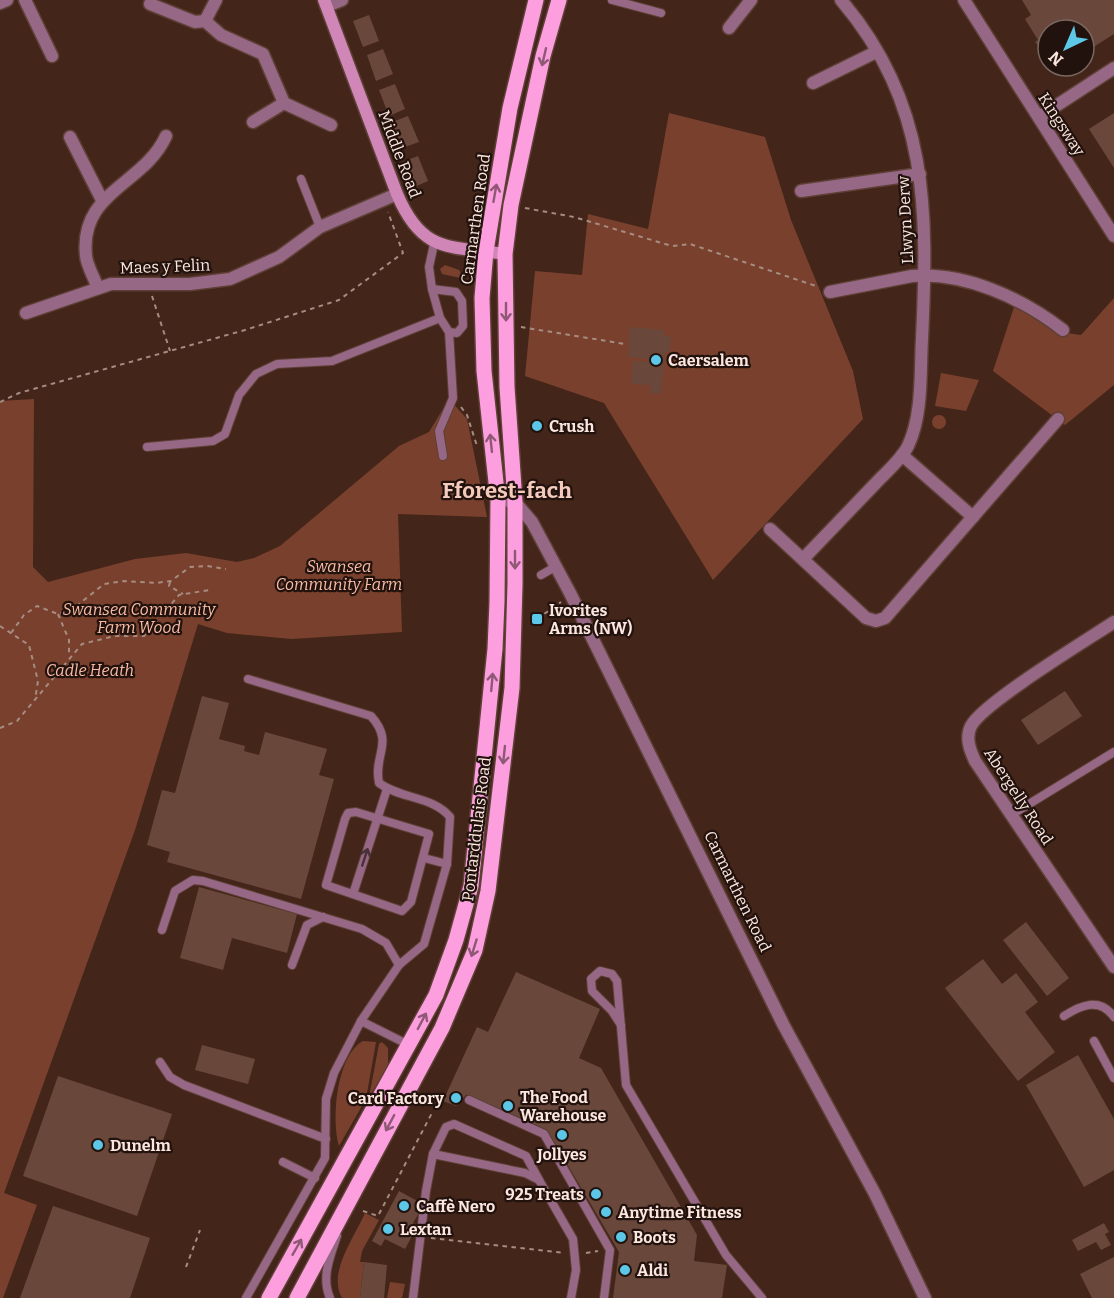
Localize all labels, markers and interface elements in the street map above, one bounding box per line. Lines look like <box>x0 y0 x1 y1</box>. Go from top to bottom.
north arrow <box>1036 18 1096 78</box>
one-way arrow <box>537 47 549 66</box>
text: N <box>1045 47 1067 70</box>
street label: Kingsway <box>1034 89 1089 160</box>
street label: Middle Road <box>374 108 425 201</box>
street label: Carmarthen Road <box>457 152 494 286</box>
street label: Llwyn Derw <box>894 175 917 264</box>
one-way arrow <box>490 184 501 204</box>
street label: Maes y Felin <box>119 255 211 278</box>
one-way arrow <box>500 302 511 322</box>
place label: Caersalem <box>668 351 750 370</box>
marker: Caersalem <box>649 353 663 367</box>
place label: Crush <box>549 417 594 436</box>
marker: Crush <box>530 419 544 433</box>
one-way arrow <box>486 434 497 453</box>
district label: Fforest-fach <box>442 477 572 504</box>
one-way arrow <box>509 550 521 570</box>
park label: Swansea Community Farm <box>276 557 402 594</box>
park label: Swansea Community Farm Wood <box>63 600 216 637</box>
place label: Ivorites Arms (NW) <box>549 601 632 638</box>
marker: Ivorites Arms (NW) <box>530 612 544 626</box>
park label: Cadle Heath <box>46 661 134 680</box>
one-way arrow <box>487 672 498 692</box>
street label: Abergelly Road <box>980 744 1057 849</box>
one-way arrow <box>498 745 509 764</box>
street label: Pontarddulais Road <box>458 755 495 902</box>
street label: Carmarthen Road <box>700 828 775 955</box>
one-way arrow <box>360 847 371 866</box>
one-way arrow <box>468 938 479 957</box>
one-way arrow <box>416 1013 428 1030</box>
place label: The Food Warehouse <box>520 1088 607 1125</box>
place label: Card Factory <box>348 1089 444 1108</box>
marker: Card Factory <box>449 1091 463 1105</box>
marker: The Food Warehouse <box>501 1099 515 1113</box>
one-way arrow <box>384 1114 395 1132</box>
marker: Jollyes <box>555 1128 569 1142</box>
place label: Dunelm <box>110 1136 171 1155</box>
marker: Dunelm <box>91 1138 105 1152</box>
place label: Jollyes <box>536 1145 587 1164</box>
place label: 925 Treats <box>505 1185 584 1204</box>
marker: 925 Treats <box>589 1187 603 1201</box>
place label: Caffè Nero <box>416 1197 495 1216</box>
marker: Caffè Nero <box>397 1199 411 1213</box>
place label: Anytime Fitness <box>618 1203 742 1222</box>
marker: Anytime Fitness <box>599 1205 613 1219</box>
place label: Lextan <box>400 1220 452 1239</box>
marker: Lextan <box>381 1222 395 1236</box>
place label: Boots <box>633 1228 676 1247</box>
marker: Boots <box>614 1230 628 1244</box>
one-way arrow <box>291 1239 303 1256</box>
place label: Aldi <box>637 1261 668 1280</box>
marker: Aldi <box>618 1263 632 1277</box>

